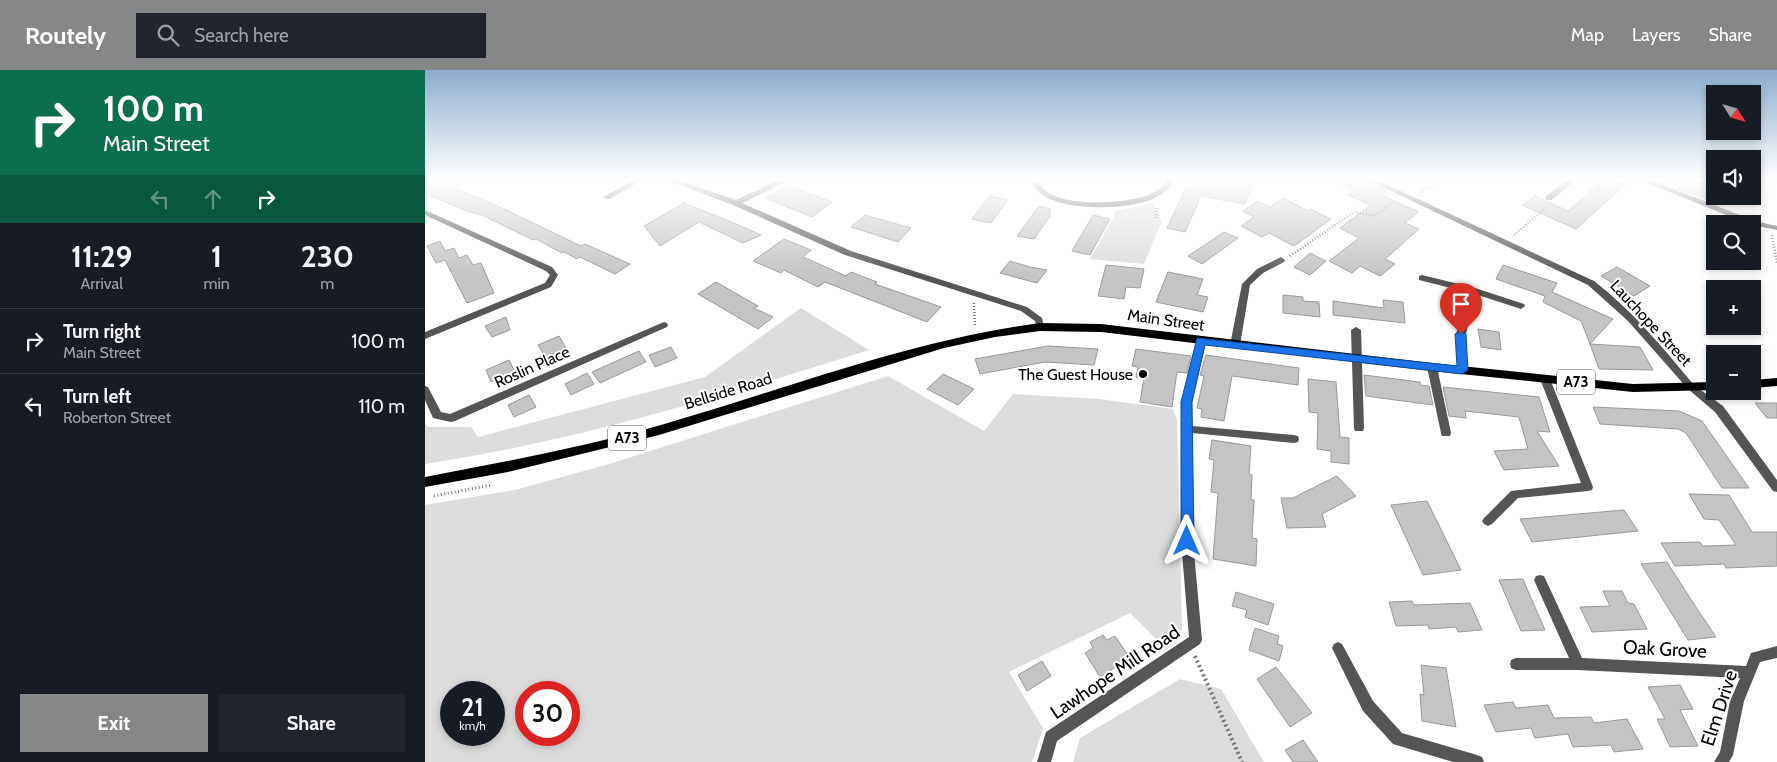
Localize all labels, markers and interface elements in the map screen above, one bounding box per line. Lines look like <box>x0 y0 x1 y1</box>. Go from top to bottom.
search box <box>136 13 486 58</box>
text: Routely <box>25 21 106 50</box>
icon: search <box>154 21 182 49</box>
text: Search here <box>194 24 289 47</box>
text: Map <box>1571 24 1604 46</box>
text: Layers <box>1632 24 1681 46</box>
text: Share <box>1709 24 1752 46</box>
north arrow <box>1706 85 1761 140</box>
map controls <box>1706 85 1761 400</box>
text: 100 m <box>103 87 204 130</box>
icon: right <box>20 90 85 155</box>
text: Main Street <box>103 130 210 157</box>
button: sound <box>1706 150 1761 205</box>
icon: left <box>146 185 174 213</box>
icon: ahead <box>199 185 227 213</box>
icon: right <box>252 185 280 213</box>
button: search <box>1706 215 1761 270</box>
text: 11:29 <box>71 238 132 275</box>
text: 1 <box>211 238 222 275</box>
text: 230 <box>301 238 354 275</box>
text: Arrival <box>80 274 123 293</box>
text: min <box>203 274 230 293</box>
text: m <box>320 274 334 293</box>
street label: Lauchope Street <box>1606 276 1696 370</box>
button: + <box>1706 280 1761 335</box>
pin <box>1440 283 1482 334</box>
icon: arrive <box>1447 290 1475 318</box>
street label: Main Street <box>1126 305 1206 335</box>
text: Turn right <box>63 320 141 343</box>
icon: right <box>20 327 48 355</box>
text: 100 m <box>351 330 405 353</box>
street label: Roslin Place <box>491 342 573 392</box>
text: Main Street <box>63 343 141 362</box>
button: − <box>1706 345 1761 400</box>
place label: The Guest House <box>1018 365 1133 384</box>
marker: The Guest House <box>1137 368 1149 380</box>
street label: Bellside Road <box>682 369 774 413</box>
road number: A73 <box>1557 370 1595 394</box>
text: Turn left <box>63 385 131 408</box>
icon: left <box>20 392 48 420</box>
text: 110 m <box>358 395 405 418</box>
text: Roberton Street <box>63 408 171 427</box>
road number: A73 <box>608 426 646 450</box>
position arrow <box>1160 514 1212 566</box>
street label: Lawhope Mill Road <box>1046 620 1184 724</box>
street label: Oak Grove <box>1622 635 1708 663</box>
street label: Elm Drive <box>1696 667 1742 749</box>
speed limit sign: 30 <box>515 681 580 746</box>
text: 21 <box>461 692 484 722</box>
button: Exit <box>20 694 208 752</box>
button: Share <box>218 694 405 752</box>
text: km/h <box>459 718 486 733</box>

